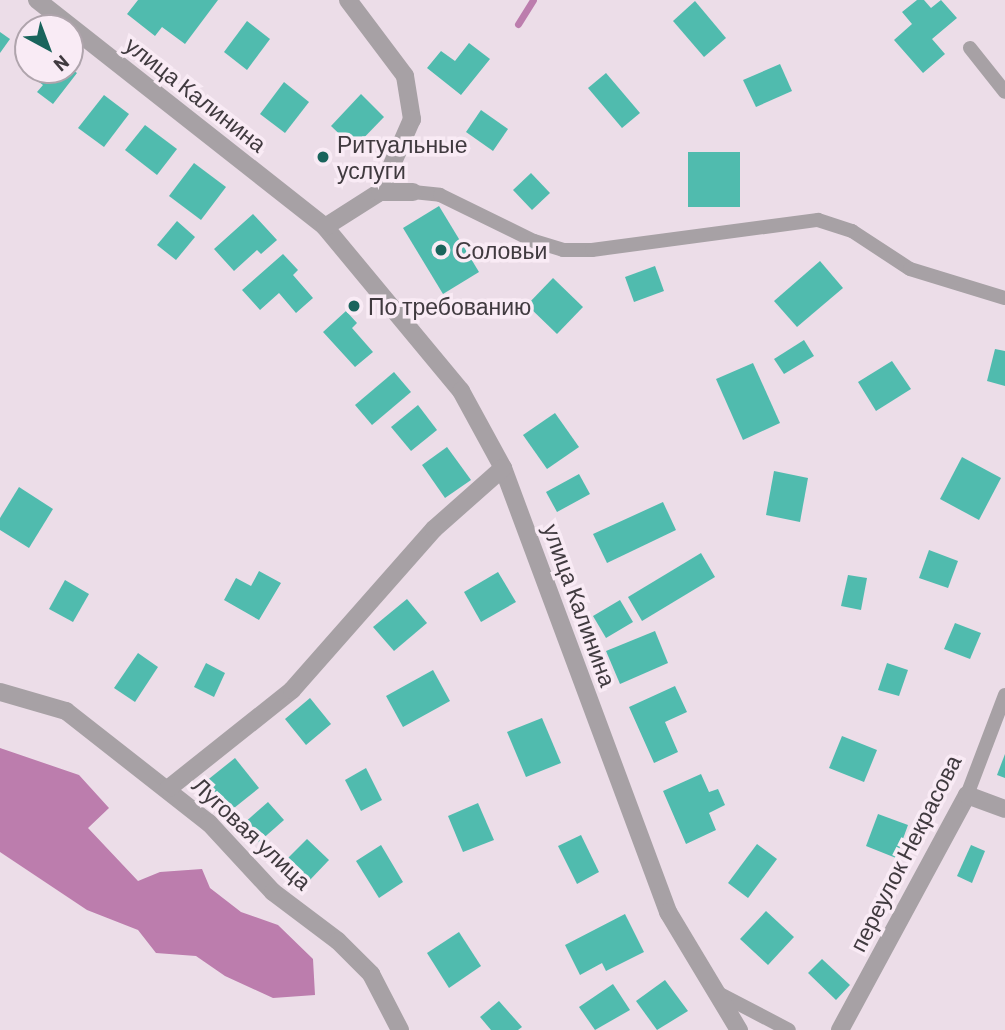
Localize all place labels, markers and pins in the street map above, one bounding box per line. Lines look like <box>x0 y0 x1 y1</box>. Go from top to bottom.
place label: Ритуальные услуги <box>337 130 467 184</box>
marker: Ритуальные услуги <box>315 149 331 165</box>
place label: Соловьи <box>455 236 547 264</box>
marker: Соловьи <box>433 242 449 258</box>
place label: По требованию <box>368 292 531 320</box>
marker: По требованию <box>346 298 362 314</box>

